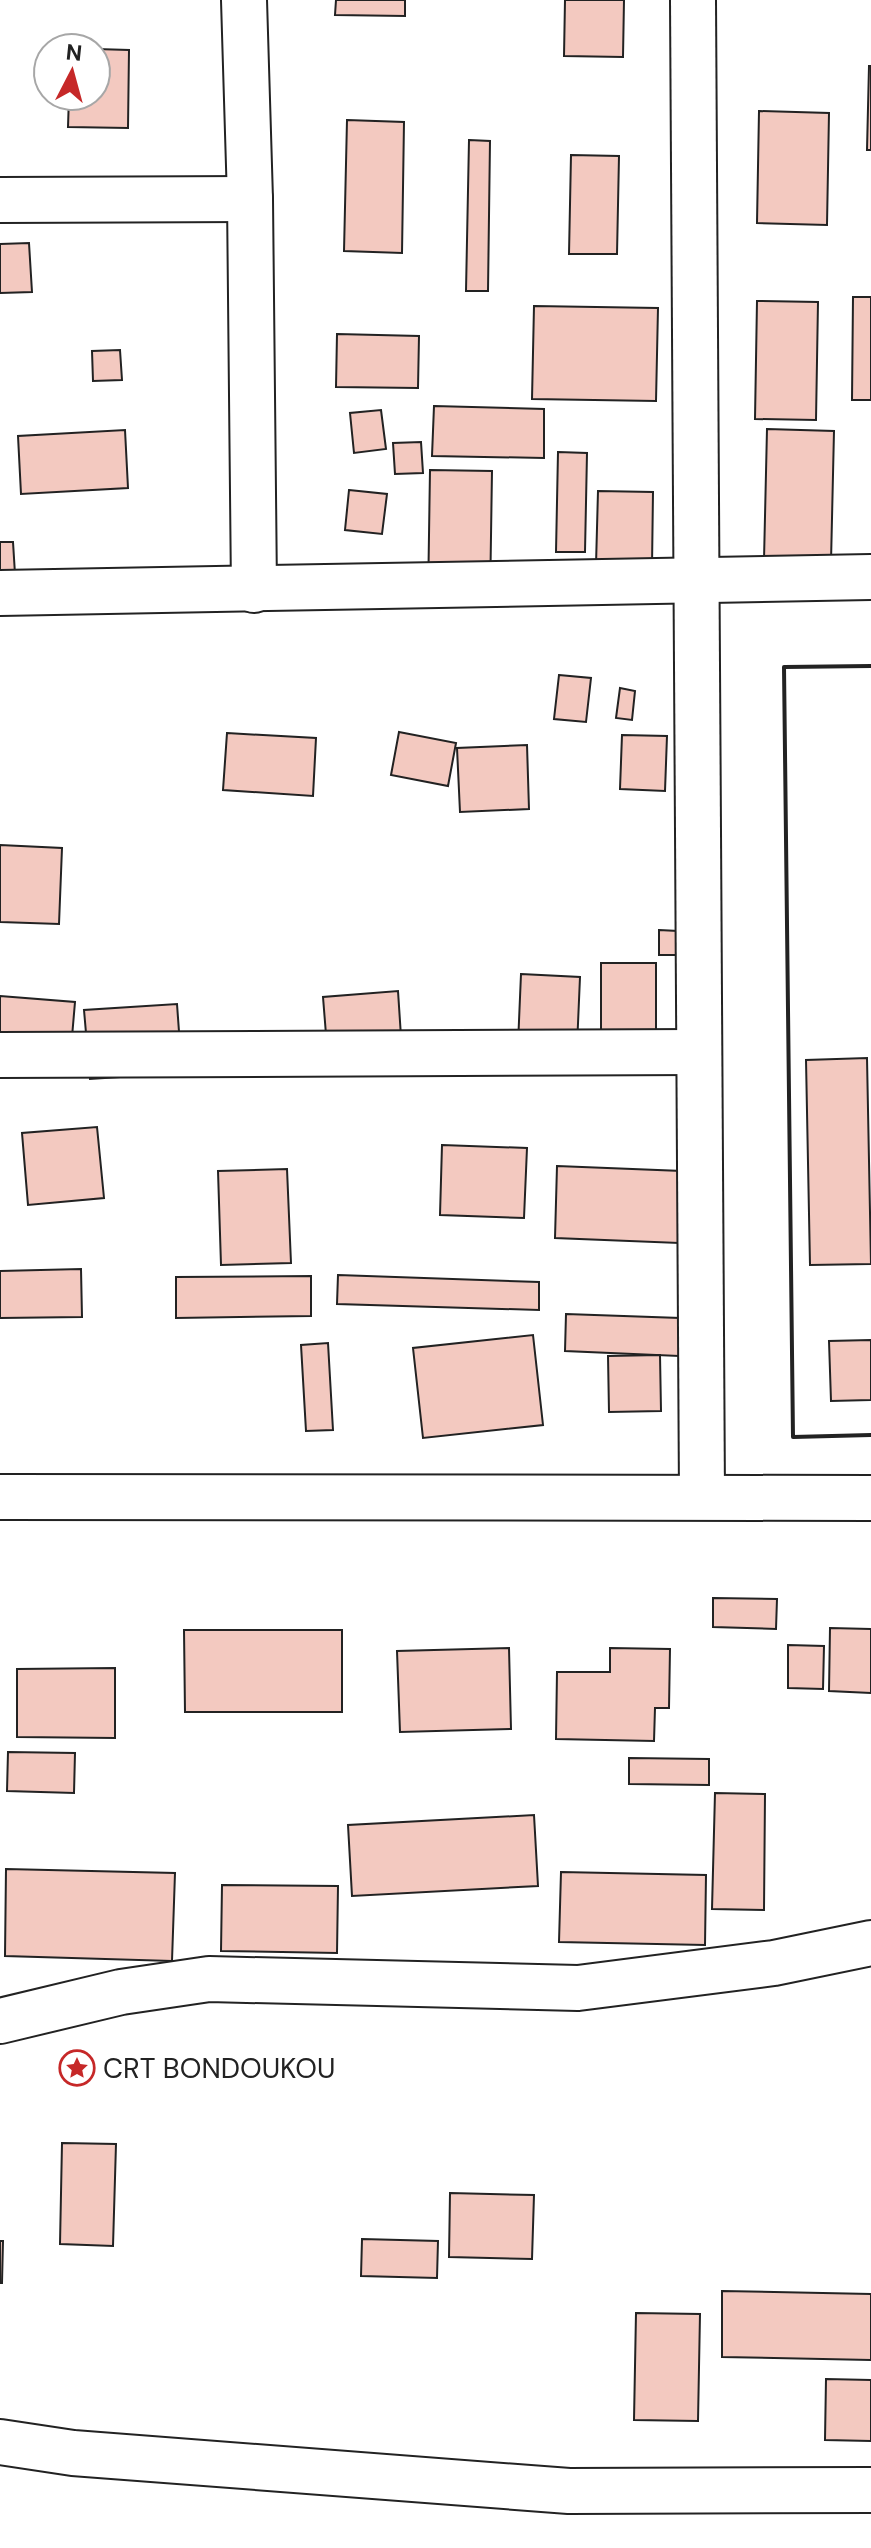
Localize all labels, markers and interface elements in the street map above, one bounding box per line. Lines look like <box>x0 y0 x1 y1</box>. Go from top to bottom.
north arrow <box>32 32 112 112</box>
text: N <box>65 37 84 68</box>
place icon: CRT BONDOUKOU <box>58 2049 96 2087</box>
place label: CRT BONDOUKOU <box>103 2050 335 2087</box>

